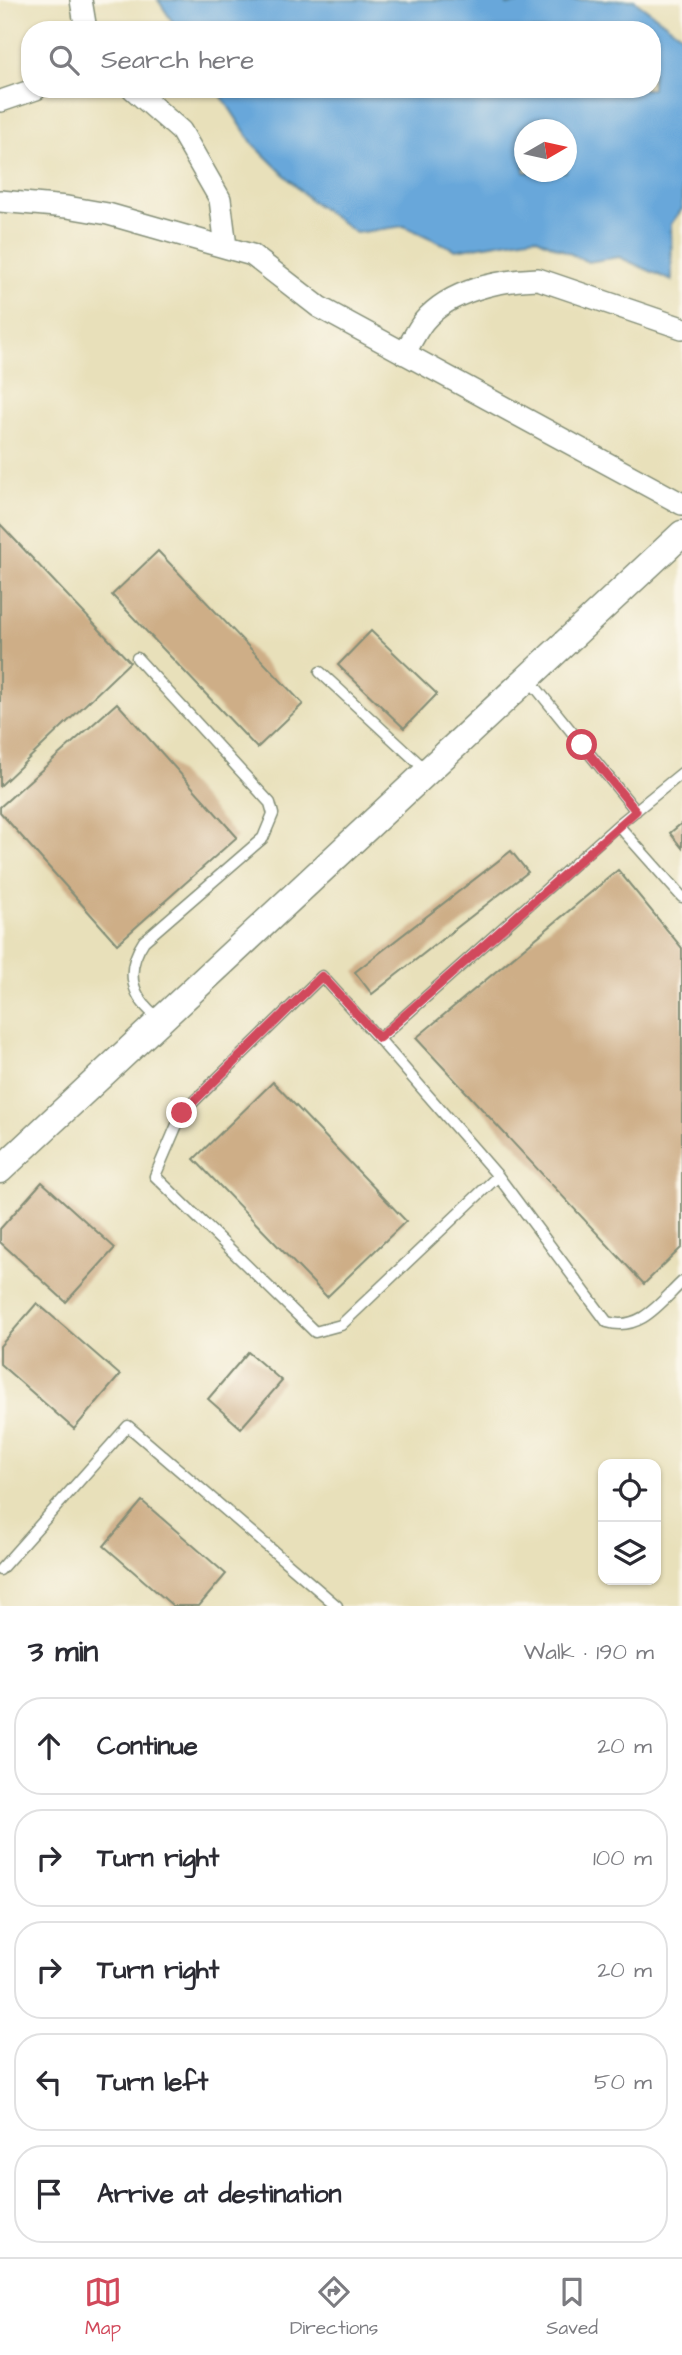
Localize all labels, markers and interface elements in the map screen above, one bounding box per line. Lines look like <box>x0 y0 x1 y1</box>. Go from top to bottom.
search box <box>21 21 661 98</box>
icon: search <box>45 41 83 79</box>
text: Search here <box>101 42 254 78</box>
north arrow <box>514 119 577 182</box>
route start <box>566 729 597 760</box>
route end <box>166 1097 197 1128</box>
map controls <box>598 1459 661 1585</box>
button: locate <box>598 1459 661 1522</box>
button: layers <box>598 1522 661 1585</box>
text: 3 min <box>28 1631 98 1673</box>
text: Walk · 190 m <box>524 1636 654 1668</box>
icon: ahead <box>30 1727 68 1765</box>
text: Continue <box>97 1728 198 1764</box>
text: 20 m <box>597 1730 652 1762</box>
icon: right <box>30 1839 68 1877</box>
text: Turn right <box>97 1840 219 1876</box>
text: 100 m <box>593 1842 652 1874</box>
icon: right <box>30 1951 68 1989</box>
text: Turn right <box>97 1952 219 1988</box>
text: 20 m <box>597 1954 652 1986</box>
icon: left <box>30 2063 68 2101</box>
text: Turn left <box>97 2064 208 2100</box>
text: 50 m <box>594 2066 652 2098</box>
icon: arrive <box>30 2175 68 2213</box>
text: Arrive at destination <box>97 2176 342 2212</box>
tab: Map <box>84 2273 122 2342</box>
tab: Directions <box>290 2273 378 2342</box>
tab: Saved <box>546 2273 598 2342</box>

